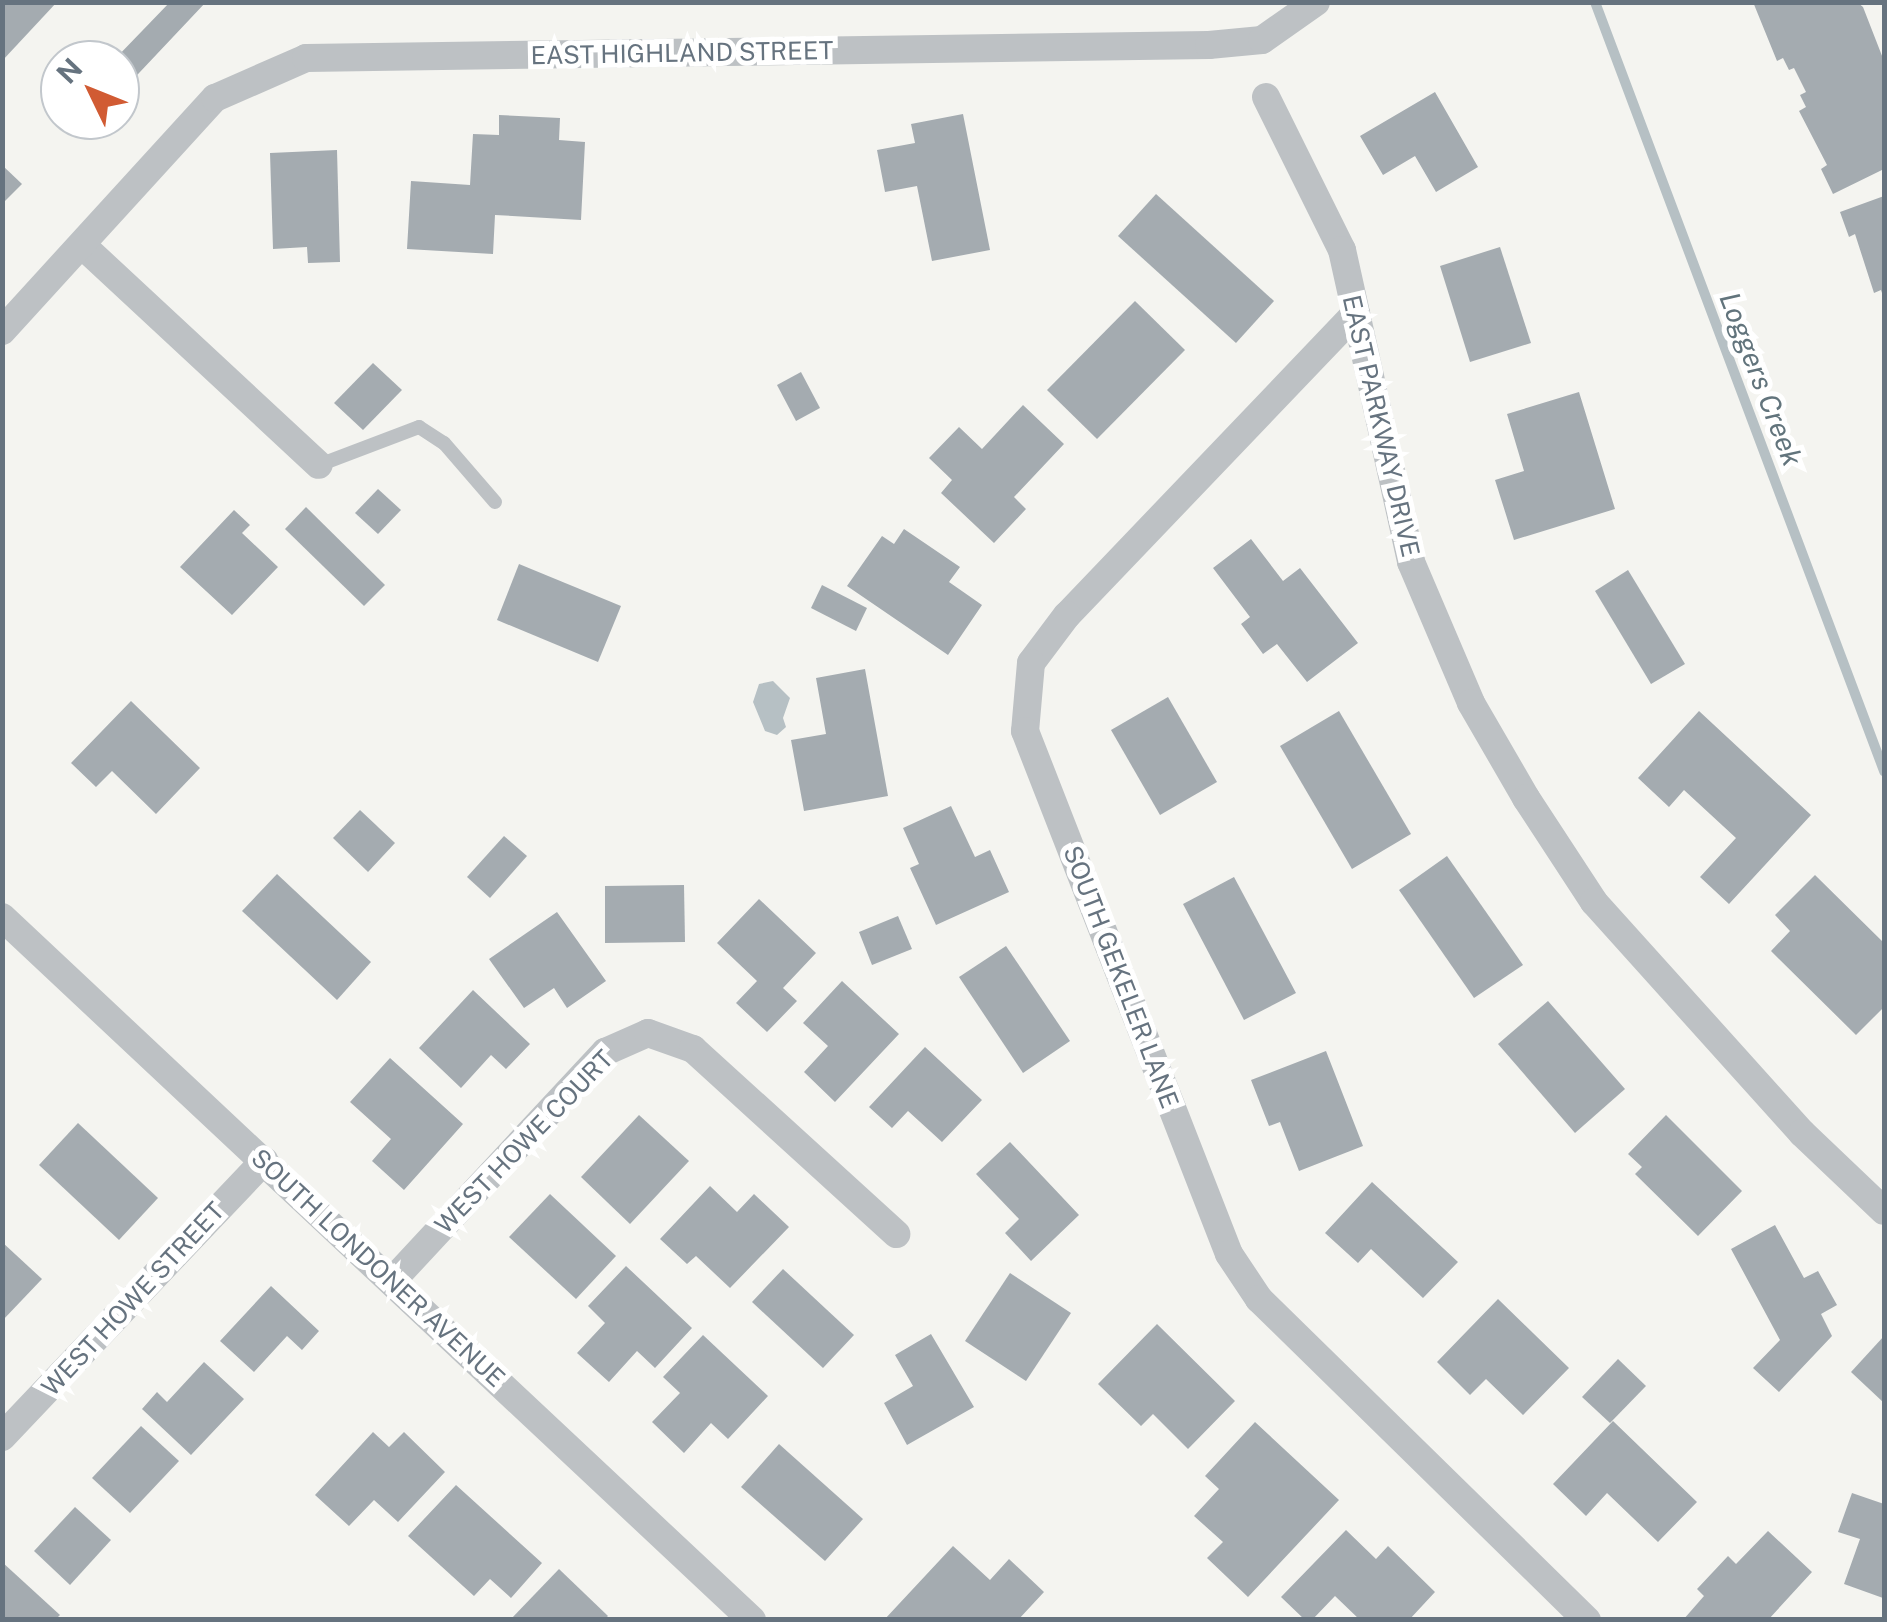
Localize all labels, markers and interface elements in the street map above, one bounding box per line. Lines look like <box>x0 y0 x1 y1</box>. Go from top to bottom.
street label: EAST HIGHLAND STREET <box>530 35 834 71</box>
north arrow <box>40 40 140 140</box>
text: N <box>50 51 89 90</box>
water label: Loggers Creek <box>1712 287 1810 471</box>
street label: EAST PARKWAY DRIVE <box>1336 292 1426 560</box>
street label: SOUTH GEKELER LANE <box>1057 842 1185 1112</box>
street label: WEST HOWE COURT <box>429 1044 619 1240</box>
street label: SOUTH LONDONER AVENUE <box>245 1143 511 1393</box>
street label: WEST HOWE STREET <box>35 1196 231 1402</box>

